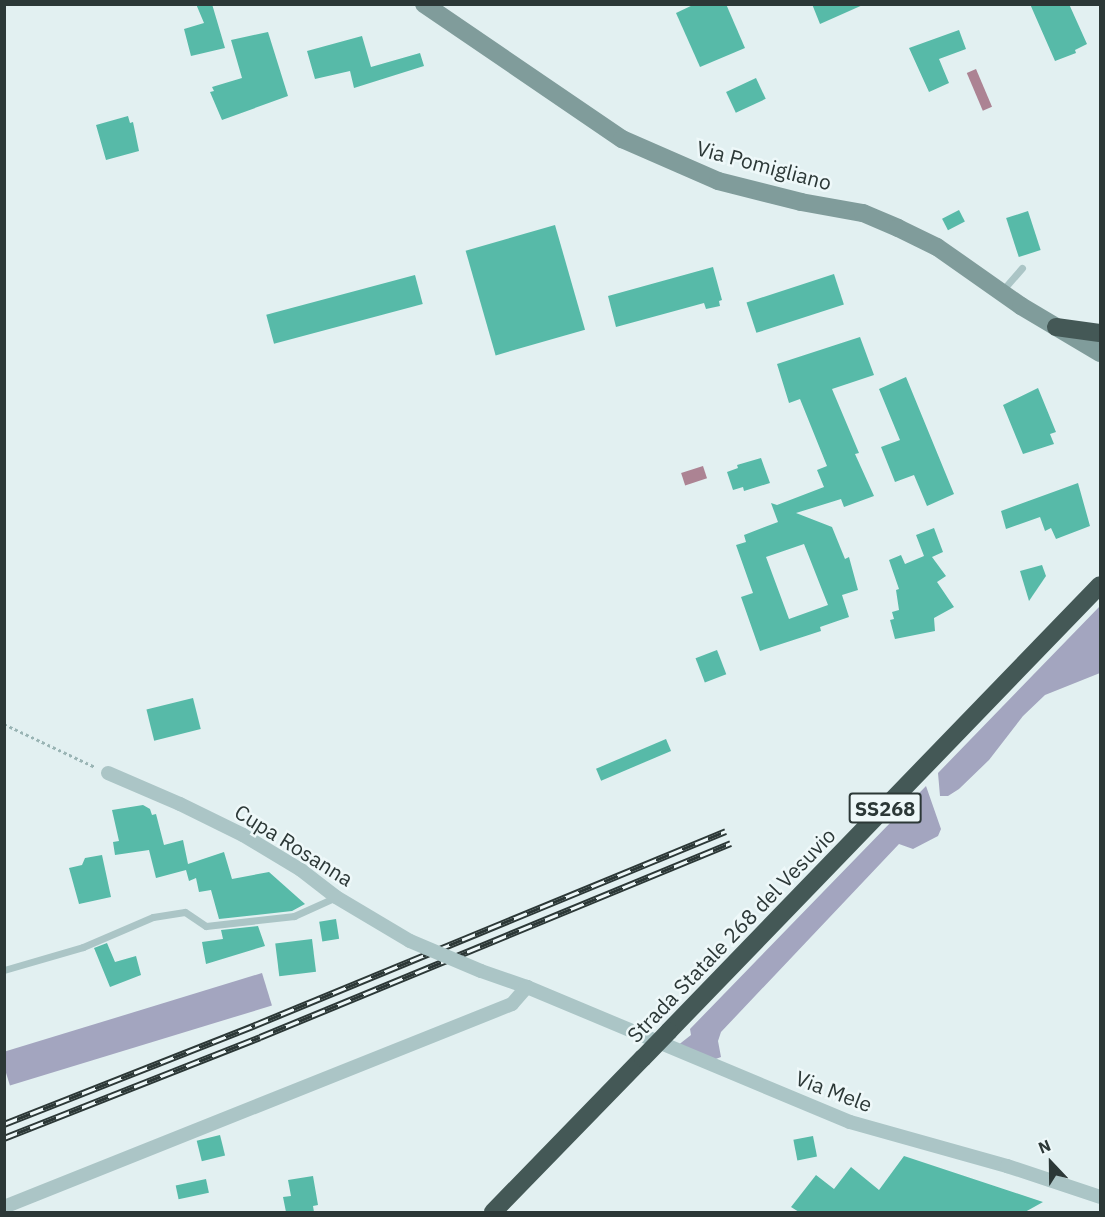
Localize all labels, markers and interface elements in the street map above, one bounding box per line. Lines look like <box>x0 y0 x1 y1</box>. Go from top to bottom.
street label: Via Pomigliano <box>694 135 834 195</box>
road number: SS268 <box>848 791 922 825</box>
street label: Cupa Rosanna <box>230 799 358 891</box>
street label: Strada Statale 268 del Vesuvio <box>622 822 840 1048</box>
street label: Via Mele <box>792 1065 876 1117</box>
north arrow <box>1021 1133 1081 1193</box>
text: N <box>1035 1135 1053 1158</box>

